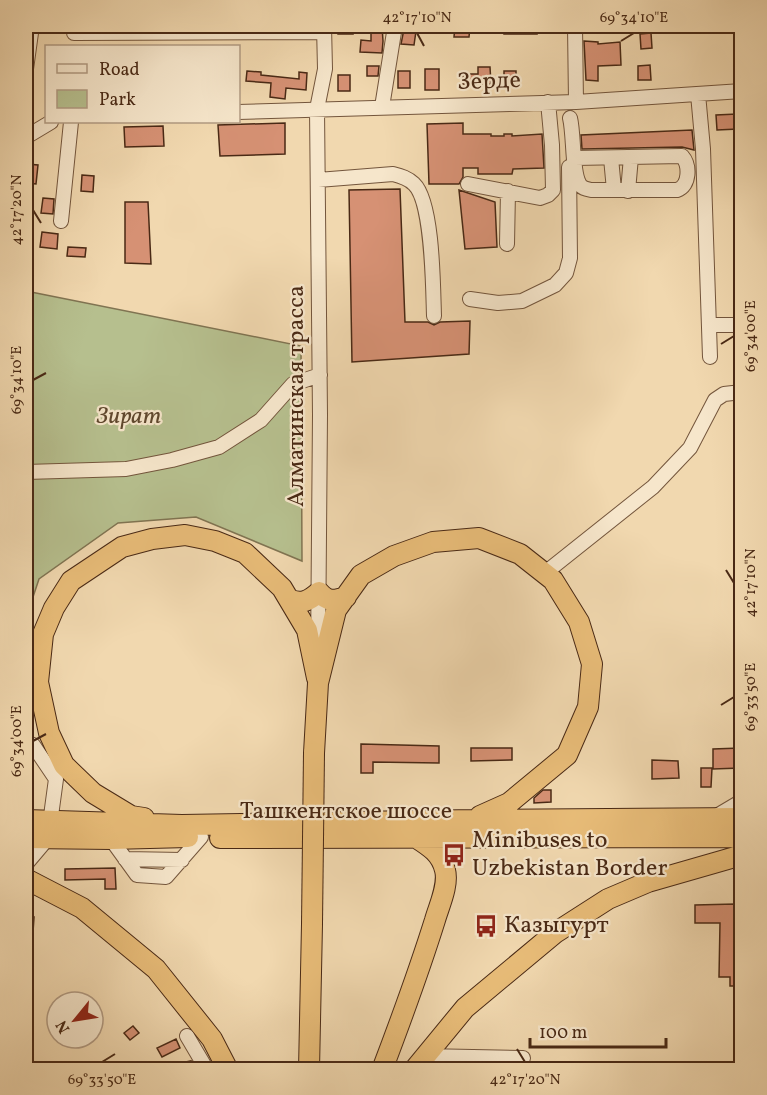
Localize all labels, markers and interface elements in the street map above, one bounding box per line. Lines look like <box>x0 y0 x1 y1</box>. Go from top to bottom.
text: 42°17'10"N <box>382 8 452 29</box>
text: 69°34'10"E <box>600 8 668 29</box>
legend <box>45 45 240 123</box>
text: Road <box>99 58 140 83</box>
street label: Зерде <box>457 64 521 100</box>
text: Park <box>99 88 136 113</box>
text: 42°17'20"N <box>7 174 28 246</box>
street label: Алматинская трасса <box>280 285 314 507</box>
text: 69°34'00"E <box>741 300 762 372</box>
text: 69°34'10"E <box>7 346 28 414</box>
park label: Зират <box>96 400 161 434</box>
text: 42°17'10"N <box>741 548 762 618</box>
text: 69°33'50"E <box>741 663 762 731</box>
text: 69°34'00"E <box>7 705 28 777</box>
street label: Ташкентское шоссе <box>240 795 452 829</box>
place label: Minibuses to Uzbekistan Border <box>472 824 668 886</box>
bus stop icon: Minibuses to Uzbekistan Border <box>441 842 467 868</box>
place label: Казыгурт <box>504 909 609 943</box>
bus stop icon: Казыгурт <box>473 913 499 939</box>
north arrow <box>45 990 105 1050</box>
scale bar <box>530 1011 666 1049</box>
text: N <box>51 1016 76 1037</box>
text: 100 m <box>539 1021 588 1046</box>
text: 69°33'50"E <box>68 1070 136 1091</box>
text: 42°17'20"N <box>489 1070 561 1091</box>

